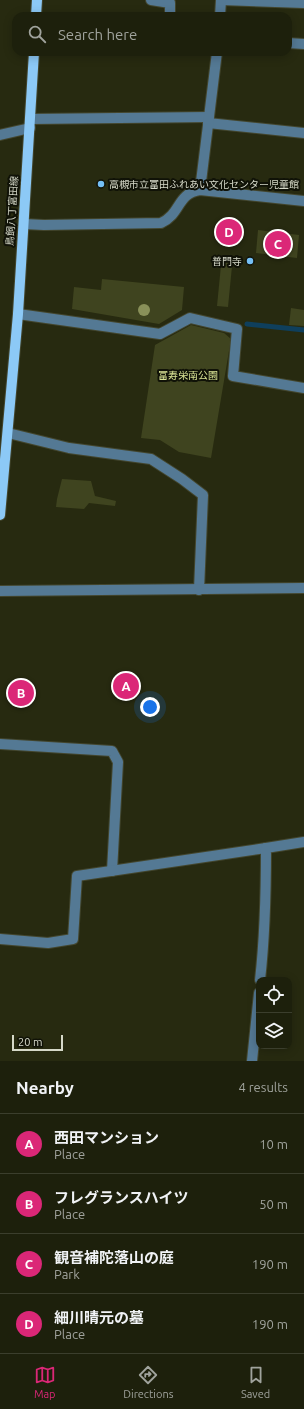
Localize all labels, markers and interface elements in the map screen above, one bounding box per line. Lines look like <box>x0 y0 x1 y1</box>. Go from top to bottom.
search box <box>12 12 292 56</box>
icon: search <box>26 23 48 45</box>
text: Search here <box>58 26 137 43</box>
street label: 鳥飼八丁富田線 <box>4 176 20 246</box>
marker: 高槻市立富田ふれあい文化センター児童館 <box>96 179 106 189</box>
place label: 高槻市立富田ふれあい文化センター児童館 <box>109 179 299 190</box>
pin: D <box>216 217 242 247</box>
pin: C <box>265 229 291 259</box>
place label: 普門寺 <box>212 256 242 267</box>
marker: 普門寺 <box>245 256 255 266</box>
park label: 富寿栄南公園 <box>158 370 218 381</box>
pin: A <box>113 671 139 701</box>
pin: B <box>8 678 34 708</box>
your location <box>140 697 160 717</box>
map controls <box>256 977 292 1049</box>
button: locate <box>256 977 292 1013</box>
button: layers <box>256 1013 292 1049</box>
scale bar <box>12 1033 63 1052</box>
text: 20 m <box>18 1036 42 1048</box>
text: Nearby <box>16 1078 74 1097</box>
text: 4 results <box>238 1080 288 1094</box>
text: 西田マンション <box>54 1129 159 1146</box>
text: A <box>24 1137 34 1151</box>
text: 10 m <box>259 1137 288 1151</box>
text: Place <box>54 1147 85 1161</box>
text: フレグランスハイツ <box>54 1189 188 1206</box>
text: B <box>25 1197 33 1211</box>
text: 50 m <box>259 1197 288 1211</box>
text: Place <box>54 1207 85 1221</box>
text: 観音補陀落山の庭 <box>54 1249 174 1266</box>
text: C <box>25 1257 33 1271</box>
text: 190 m <box>252 1257 288 1271</box>
text: Park <box>54 1267 80 1281</box>
text: 細川晴元の墓 <box>54 1309 144 1326</box>
text: D <box>24 1317 34 1331</box>
text: 190 m <box>252 1317 288 1331</box>
text: Place <box>54 1327 85 1341</box>
tab: Map <box>34 1364 56 1400</box>
tab: Directions <box>123 1364 173 1400</box>
tab: Saved <box>241 1364 270 1400</box>

